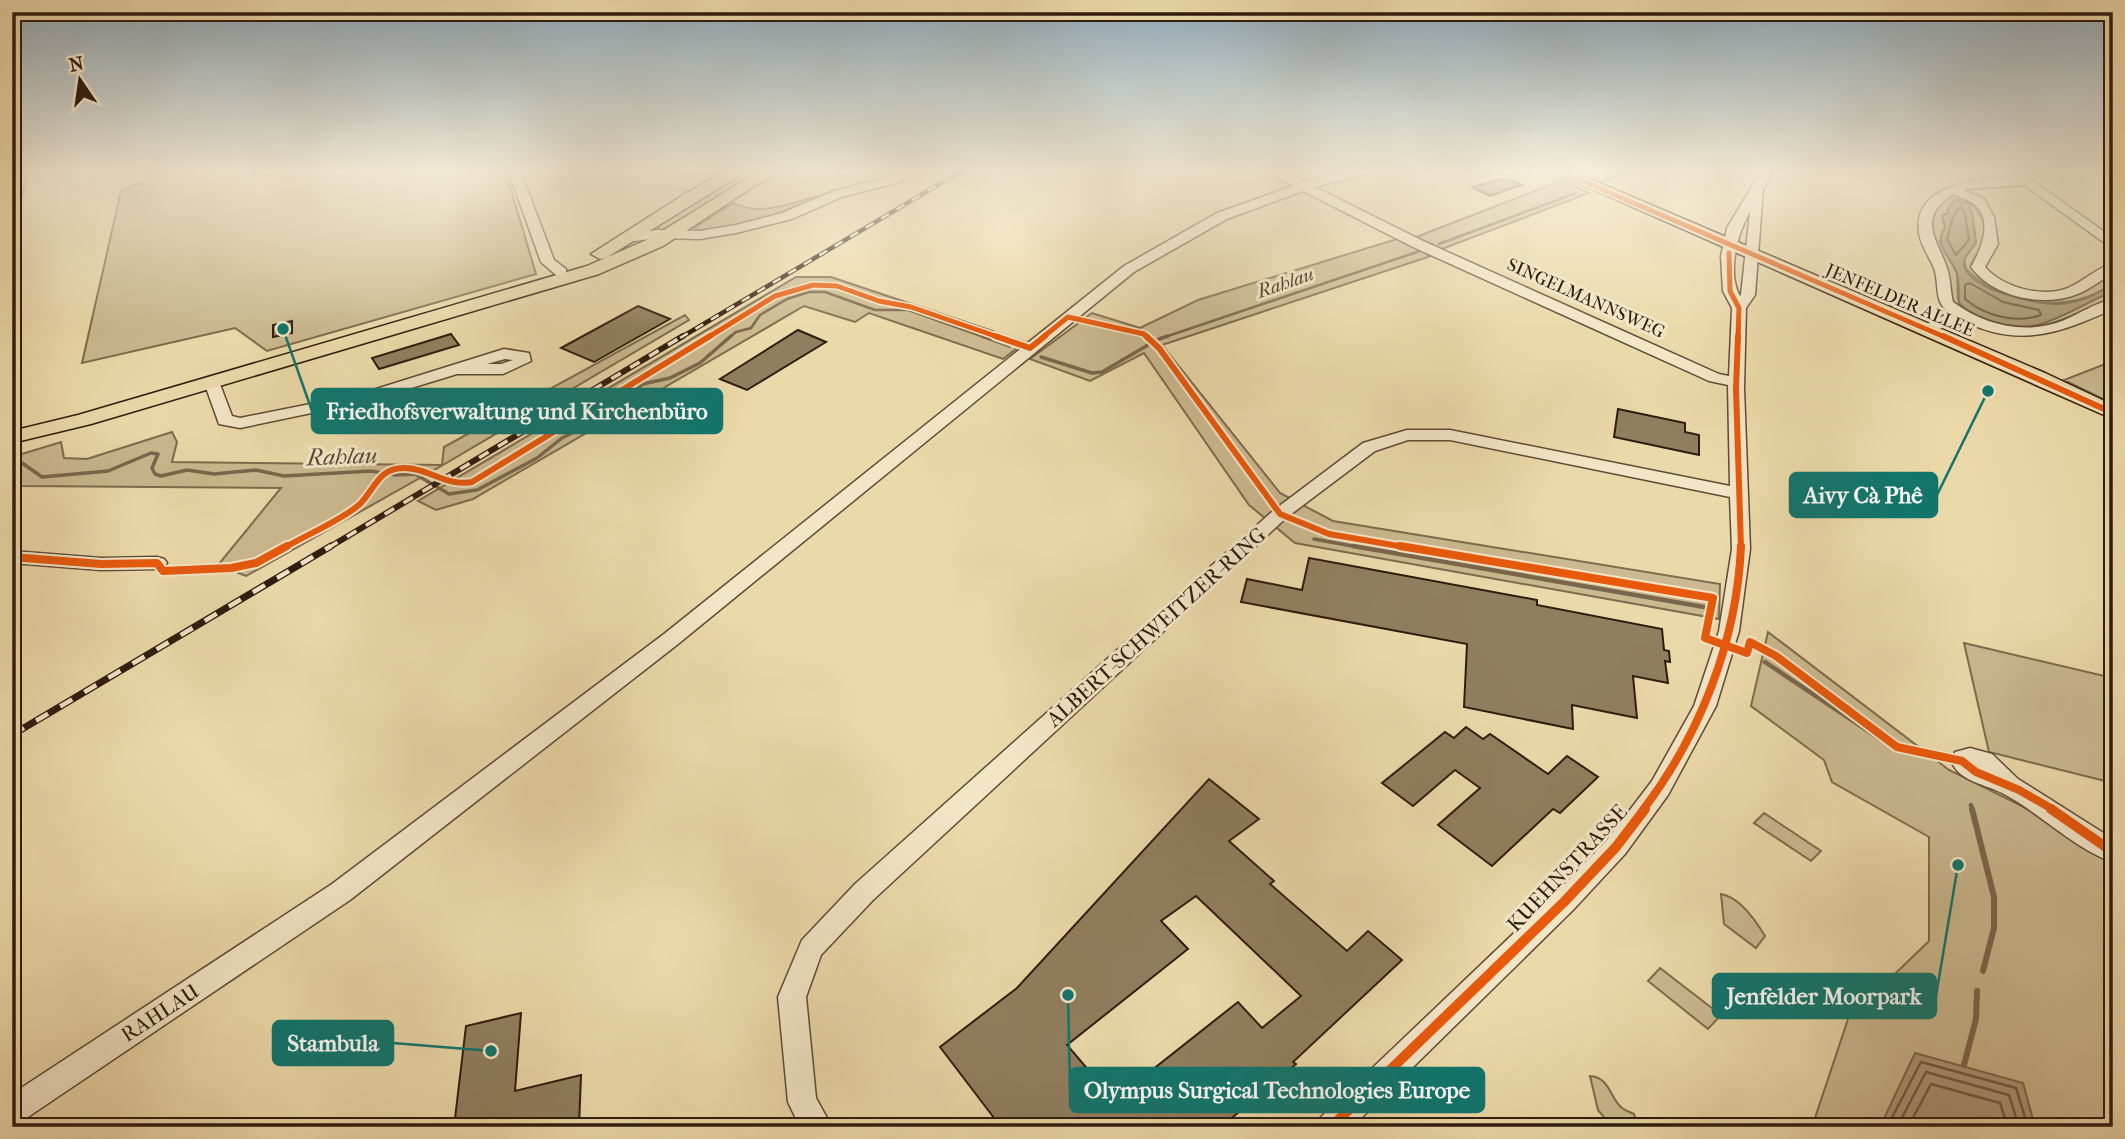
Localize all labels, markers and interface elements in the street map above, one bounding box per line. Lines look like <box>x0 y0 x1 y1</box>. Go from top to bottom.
north arrow <box>46 46 116 116</box>
text: N <box>67 52 86 77</box>
street label: SINGELMANNSWEG <box>1504 254 1668 343</box>
street label: JENFELDER ALLEE <box>1820 259 1977 341</box>
water label: Rahlau <box>1252 263 1316 303</box>
callout: Friedhofsverwaltung und Kirchenbüro <box>312 389 722 433</box>
text: Friedhofsverwaltung und Kirchenbüro <box>325 398 708 425</box>
water label: Rahlau <box>304 442 378 471</box>
callout: Aivy Cà Phê <box>1790 473 1937 517</box>
text: Aivy Cà Phê <box>1801 482 1923 509</box>
street label: ALBERT-SCHWEITZER-RING <box>1041 522 1270 732</box>
street label: KUEHNSTRASSE <box>1502 799 1632 936</box>
callout: Jenfelder Moorpark <box>1713 974 1936 1018</box>
street label: RAHLAU <box>117 979 204 1047</box>
text: Jenfelder Moorpark <box>1724 983 1923 1010</box>
callout: Stambula <box>273 1021 393 1065</box>
text: Stambula <box>287 1030 380 1057</box>
callout: Olympus Surgical Technologies Europe <box>1070 1068 1484 1112</box>
text: Olympus Surgical Technologies Europe <box>1084 1077 1471 1104</box>

